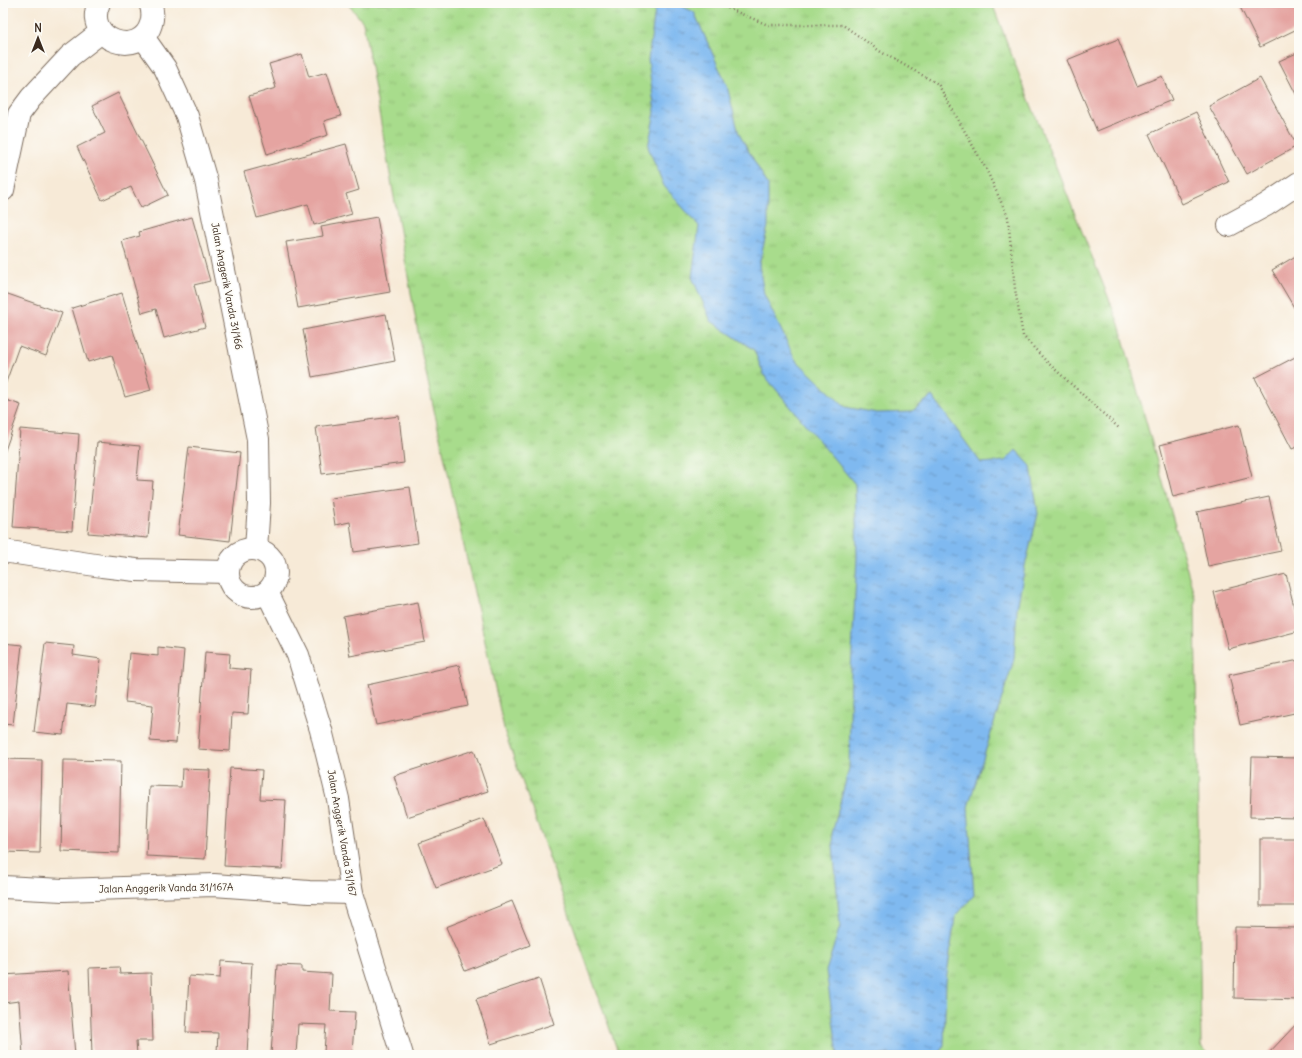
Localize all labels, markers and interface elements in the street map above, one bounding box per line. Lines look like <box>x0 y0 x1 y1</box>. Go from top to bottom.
north arrow <box>18 18 58 58</box>
text: N <box>34 21 42 35</box>
street label: Jalan Anggerik Vanda 31/166 <box>208 221 246 351</box>
street label: Jalan Anggerik Vanda 31/167 <box>324 769 360 898</box>
street label: Jalan Anggerik Vanda 31/167A <box>99 880 234 896</box>

